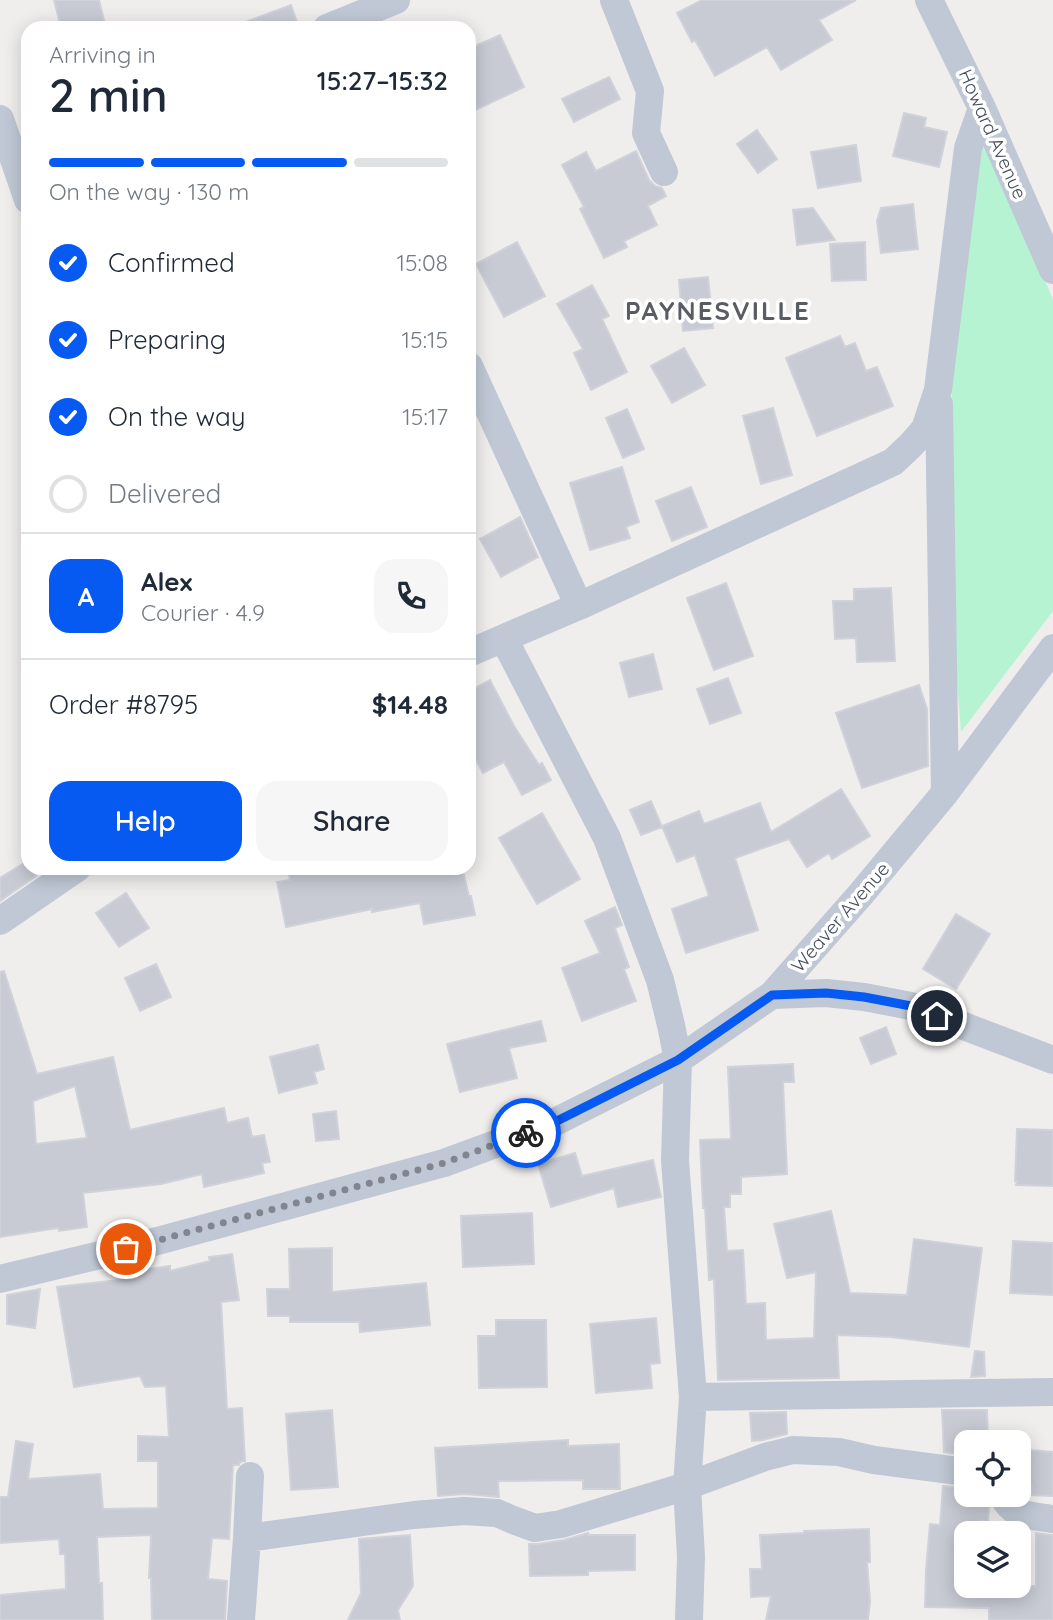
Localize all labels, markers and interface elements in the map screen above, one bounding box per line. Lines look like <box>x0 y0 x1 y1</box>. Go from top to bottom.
text: Arriving in <box>49 40 156 69</box>
text: 15:27–15:32 <box>317 64 448 97</box>
street label: Howard Avenue <box>954 65 1032 203</box>
text: 2 min <box>49 66 168 124</box>
text: On the way · 130 m <box>49 177 249 206</box>
icon: check <box>49 244 87 282</box>
text: Confirmed <box>108 246 235 279</box>
text: 15:08 <box>397 248 448 277</box>
district label: PAYNESVILLE <box>625 294 811 327</box>
icon: check <box>49 321 87 359</box>
text: Preparing <box>108 323 226 356</box>
text: 15:15 <box>402 325 448 354</box>
icon: check <box>49 398 87 436</box>
text: On the way <box>108 400 246 433</box>
text: 15:17 <box>402 402 448 431</box>
text: Delivered <box>108 477 221 510</box>
button: phone <box>374 559 448 633</box>
text: Alex <box>141 565 192 598</box>
text: A <box>78 580 94 613</box>
text: Courier · 4.9 <box>141 598 265 627</box>
text: Order #8795 <box>49 688 198 721</box>
text: $14.48 <box>372 688 448 721</box>
button: Help <box>49 781 242 861</box>
button: Share <box>256 781 448 861</box>
street label: Weaver Avenue <box>786 857 894 977</box>
pin <box>907 986 967 1046</box>
icon: home <box>918 997 956 1035</box>
courier <box>491 1098 561 1168</box>
icon: bike <box>507 1114 545 1152</box>
pin <box>96 1219 156 1279</box>
icon: bag <box>107 1230 145 1268</box>
map controls <box>954 1430 1031 1598</box>
button: locate <box>954 1430 1031 1507</box>
button: layers <box>954 1521 1031 1598</box>

